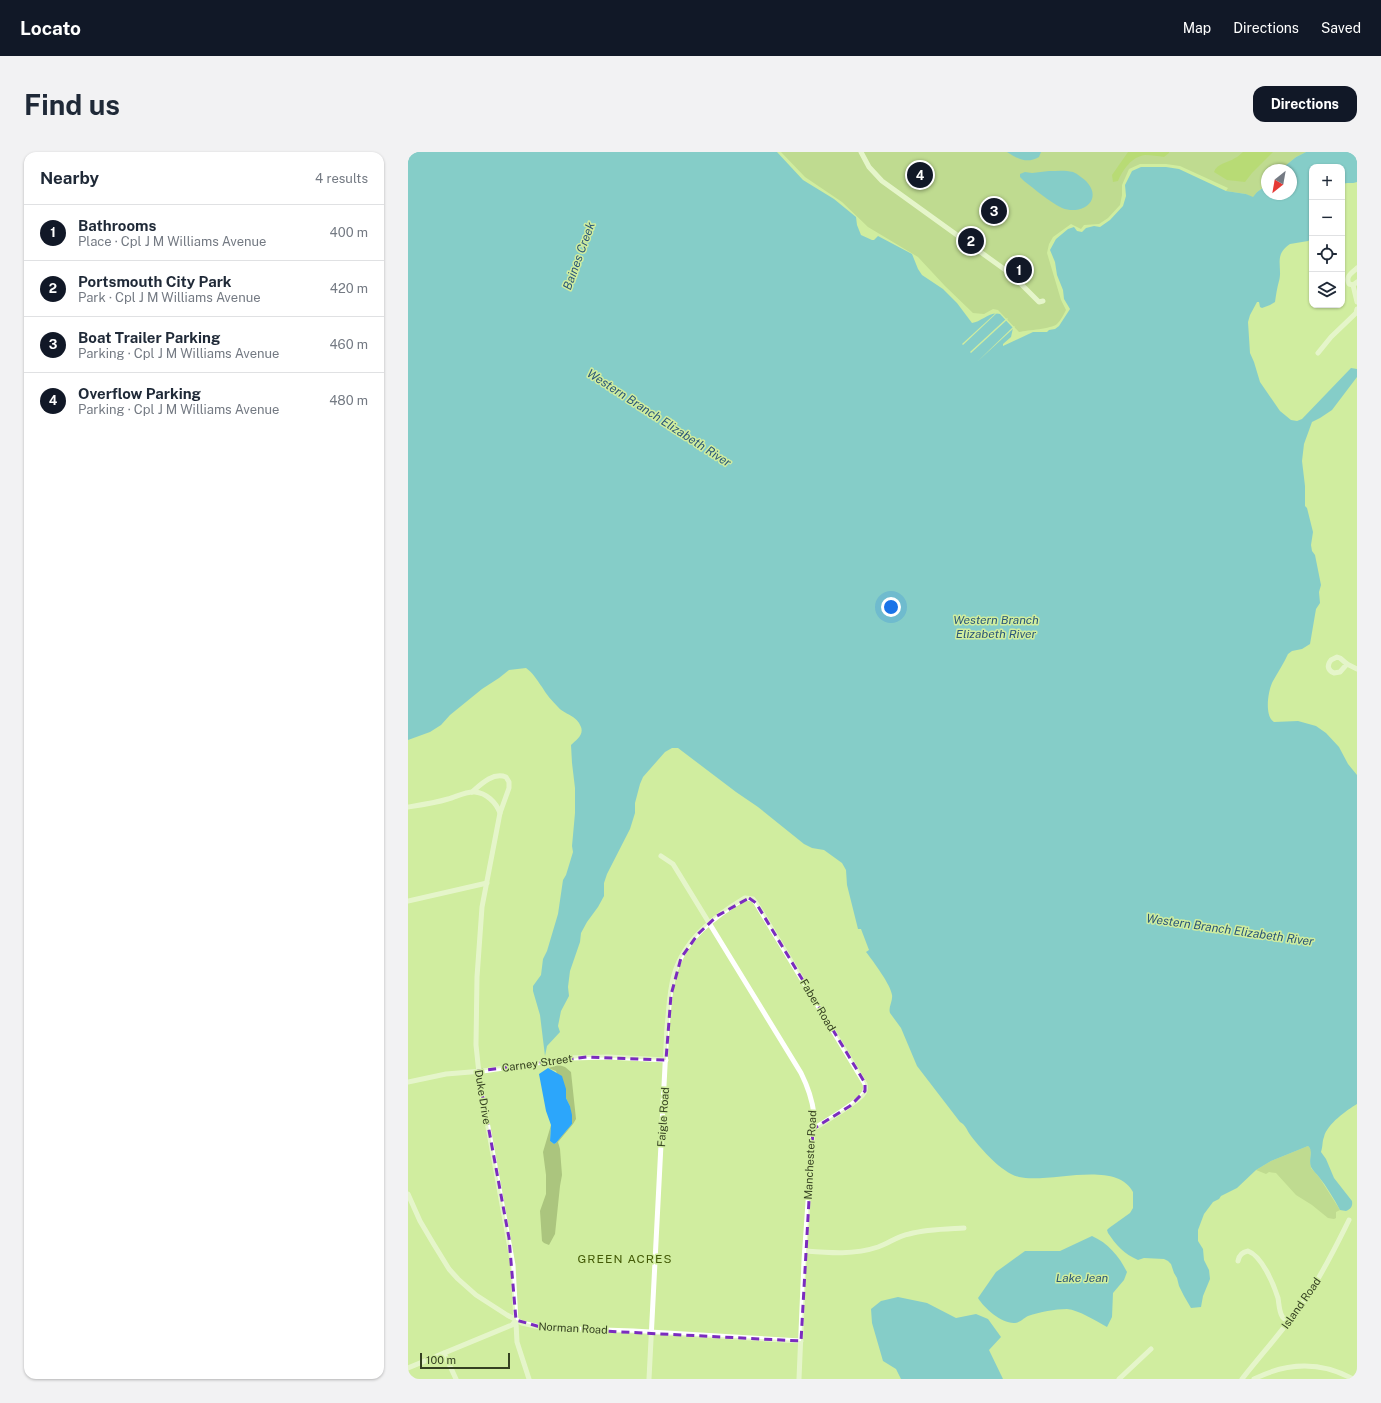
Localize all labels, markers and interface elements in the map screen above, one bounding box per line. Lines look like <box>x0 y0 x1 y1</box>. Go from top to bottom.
text: Locato <box>20 17 81 39</box>
text: Map <box>1183 20 1211 36</box>
text: Directions <box>1233 20 1299 36</box>
text: Saved <box>1321 20 1361 36</box>
button: Directions <box>1253 86 1357 122</box>
text: Find us <box>24 88 120 121</box>
pin: 4 <box>907 160 933 190</box>
north arrow <box>1261 164 1297 200</box>
map controls <box>1309 164 1345 308</box>
button: + <box>1309 164 1345 200</box>
text: Nearby <box>40 168 99 188</box>
text: 4 results <box>315 171 368 186</box>
pin: 3 <box>981 196 1007 226</box>
button: − <box>1309 200 1345 236</box>
text: Bathrooms <box>78 217 156 234</box>
water label: Baines Creek <box>560 220 598 292</box>
text: 1 <box>50 225 56 240</box>
text: 400 m <box>330 225 368 240</box>
pin: 2 <box>958 226 984 256</box>
text: Place · Cpl J M Williams Avenue <box>78 234 266 249</box>
button: locate <box>1309 236 1345 272</box>
pin: 1 <box>1006 255 1032 285</box>
button: layers <box>1309 272 1345 308</box>
text: Portsmouth City Park <box>78 273 232 290</box>
text: 2 <box>49 281 57 296</box>
text: 420 m <box>330 281 368 296</box>
text: Park · Cpl J M Williams Avenue <box>78 290 261 305</box>
text: Boat Trailer Parking <box>78 329 220 346</box>
text: 3 <box>49 337 57 352</box>
text: 460 m <box>329 337 368 352</box>
text: Parking · Cpl J M Williams Avenue <box>78 346 279 361</box>
water label: Western Branch Elizabeth River <box>584 366 734 470</box>
text: Overflow Parking <box>78 385 201 402</box>
text: 4 <box>49 393 57 408</box>
text: 480 m <box>329 393 368 408</box>
text: Parking · Cpl J M Williams Avenue <box>78 402 279 417</box>
your location <box>881 597 901 617</box>
water label: Western Branch Elizabeth River <box>953 613 1039 641</box>
water label: Western Branch Elizabeth River <box>1145 911 1315 949</box>
street label: Faber Road <box>798 977 838 1033</box>
street label: Carney Street <box>501 1052 573 1074</box>
street label: Duke Drive <box>473 1069 493 1125</box>
street label: Faigle Road <box>655 1087 671 1147</box>
street label: Manchester Road <box>802 1110 818 1200</box>
district label: GREEN ACRES <box>578 1252 672 1266</box>
water label: Lake Jean <box>1056 1271 1109 1285</box>
street label: Island Road <box>1279 1275 1323 1331</box>
street label: Norman Road <box>538 1320 608 1336</box>
scale bar <box>420 1351 510 1370</box>
text: 100 m <box>426 1354 456 1366</box>

